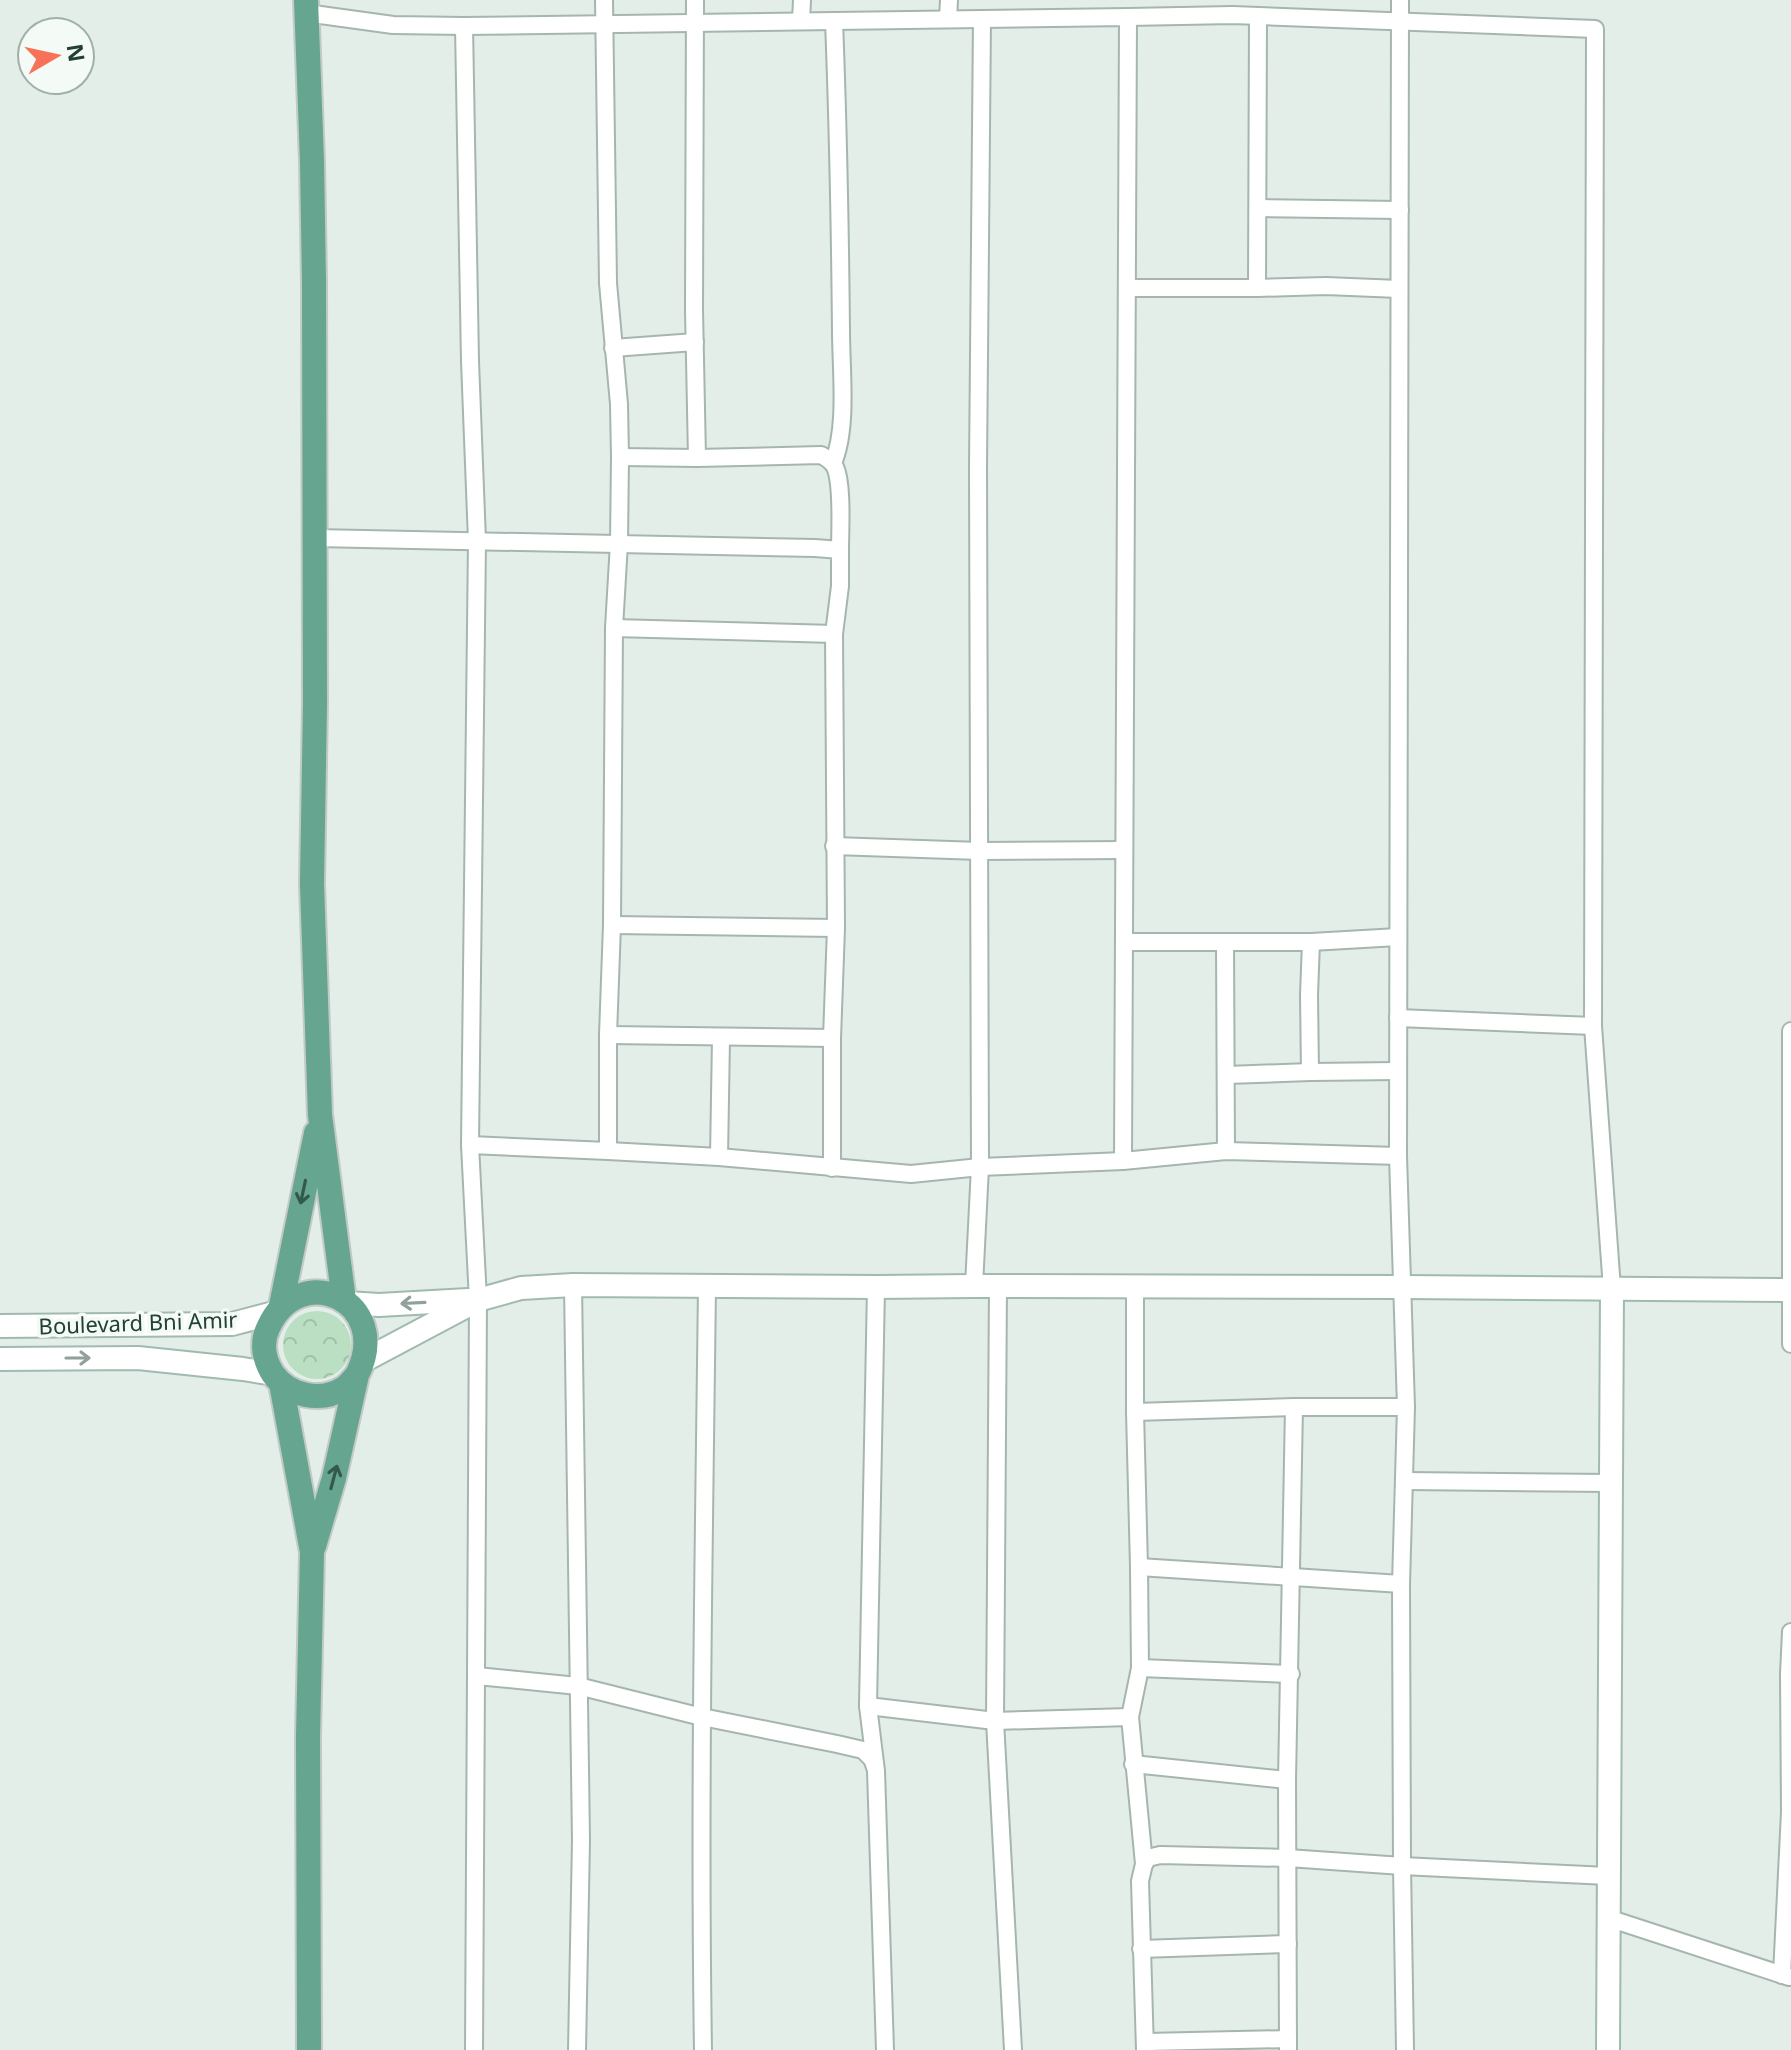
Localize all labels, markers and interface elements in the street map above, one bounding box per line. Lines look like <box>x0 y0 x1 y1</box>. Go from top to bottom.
north arrow <box>16 16 96 96</box>
text: N <box>61 42 93 64</box>
one-way arrow <box>295 1178 310 1204</box>
one-way arrow <box>400 1296 426 1311</box>
street label: Boulevard Bni Amir <box>38 1304 238 1340</box>
one-way arrow <box>64 1351 91 1366</box>
one-way arrow <box>327 1464 342 1490</box>

